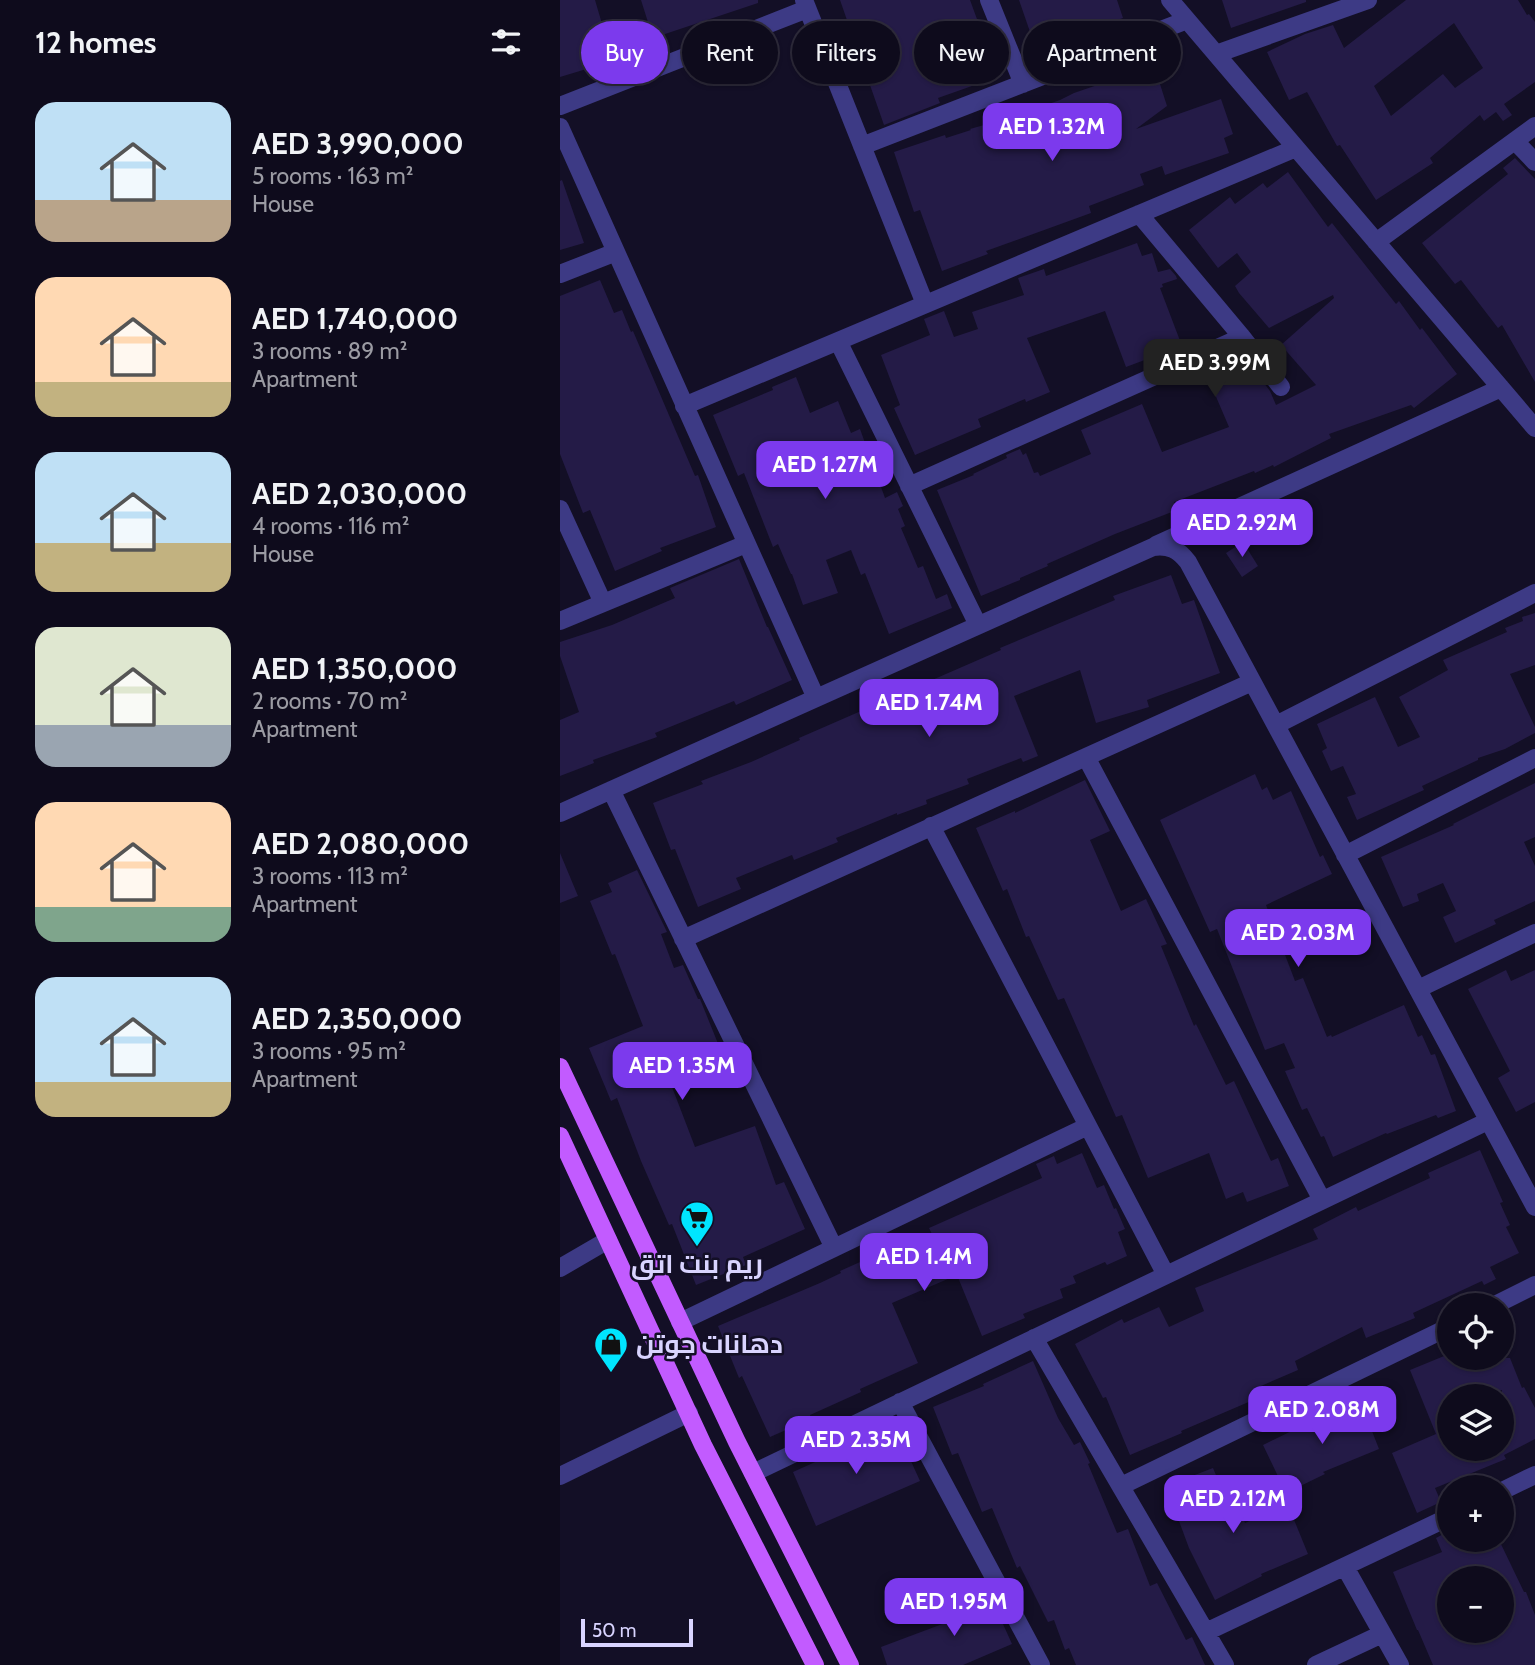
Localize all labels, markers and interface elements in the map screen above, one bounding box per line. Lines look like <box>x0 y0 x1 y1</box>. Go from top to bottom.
chip: Buy <box>581 21 668 84</box>
chip: Rent <box>682 21 778 84</box>
chip: Filters <box>792 21 900 84</box>
chip: New <box>914 21 1009 84</box>
chip: Apartment <box>1023 21 1181 84</box>
icon: filters <box>487 23 525 61</box>
text: 12 homes <box>35 24 157 61</box>
pin: AED 1.32M <box>972 104 1132 163</box>
text: AED 1.32M <box>999 112 1105 140</box>
text: AED 3,990,000 <box>252 125 464 162</box>
icon: home <box>91 130 175 214</box>
text: 5 rooms · 163 m² <box>252 162 413 190</box>
text: House <box>252 190 314 218</box>
text: AED 1,740,000 <box>252 300 458 337</box>
icon: home <box>91 305 175 389</box>
text: 3 rooms · 89 m² <box>252 337 407 365</box>
pin: AED 3.99M <box>1135 340 1295 399</box>
text: AED 3.99M <box>1159 348 1271 376</box>
text: Apartment <box>252 365 357 393</box>
pin: AED 1.27M <box>745 442 905 501</box>
text: AED 1.27M <box>772 450 878 478</box>
text: AED 2,030,000 <box>252 475 467 512</box>
icon: home <box>91 480 175 564</box>
pin: AED 2.92M <box>1162 500 1322 559</box>
text: AED 2.92M <box>1187 508 1297 536</box>
text: 4 rooms · 116 m² <box>252 512 409 540</box>
text: House <box>252 540 314 568</box>
text: AED 1,350,000 <box>252 650 458 687</box>
icon: home <box>91 655 175 739</box>
pin: AED 1.74M <box>849 680 1009 739</box>
text: 2 rooms · 70 m² <box>252 687 407 715</box>
text: AED 1.74M <box>875 688 983 716</box>
text: Apartment <box>252 715 357 743</box>
text: AED 2,080,000 <box>252 825 469 862</box>
icon: home <box>91 830 175 914</box>
text: 3 rooms · 113 m² <box>252 862 408 890</box>
text: Apartment <box>252 890 357 918</box>
pin: AED 2.03M <box>1218 909 1378 969</box>
text: AED 2.03M <box>1241 918 1355 946</box>
text: AED 2,350,000 <box>252 1000 462 1037</box>
icon: home <box>91 1005 175 1089</box>
text: 3 rooms · 95 m² <box>252 1037 406 1065</box>
pin: AED 1.35M <box>602 1042 762 1102</box>
text: AED 1.35M <box>629 1051 735 1079</box>
text: Apartment <box>252 1065 357 1093</box>
supermarket icon: ريم بنت اتق <box>678 1199 716 1248</box>
pin: AED 1.4M <box>852 1234 996 1293</box>
text: AED 1.4M <box>876 1242 972 1270</box>
place label: ريم بنت اتق <box>631 1248 763 1282</box>
map controls <box>1437 1293 1514 1643</box>
button: locate <box>1437 1293 1514 1370</box>
shop icon: دهانات جوتن <box>592 1325 630 1374</box>
place label: دهانات جوتن <box>636 1328 783 1360</box>
button: layers <box>1437 1384 1514 1461</box>
pin: AED 2.08M <box>1242 1386 1402 1446</box>
text: AED 2.08M <box>1264 1395 1380 1423</box>
pin: AED 2.35M <box>776 1416 936 1476</box>
text: AED 2.35M <box>801 1425 911 1453</box>
button: + <box>1437 1475 1514 1552</box>
pin: AED 2.12M <box>1153 1476 1313 1535</box>
text: AED 2.12M <box>1180 1484 1286 1512</box>
button: − <box>1437 1566 1514 1643</box>
pin: AED 1.95M <box>874 1578 1034 1638</box>
text: AED 1.95M <box>901 1587 1007 1615</box>
scale bar <box>581 1616 693 1648</box>
text: 50 m <box>592 1619 636 1642</box>

